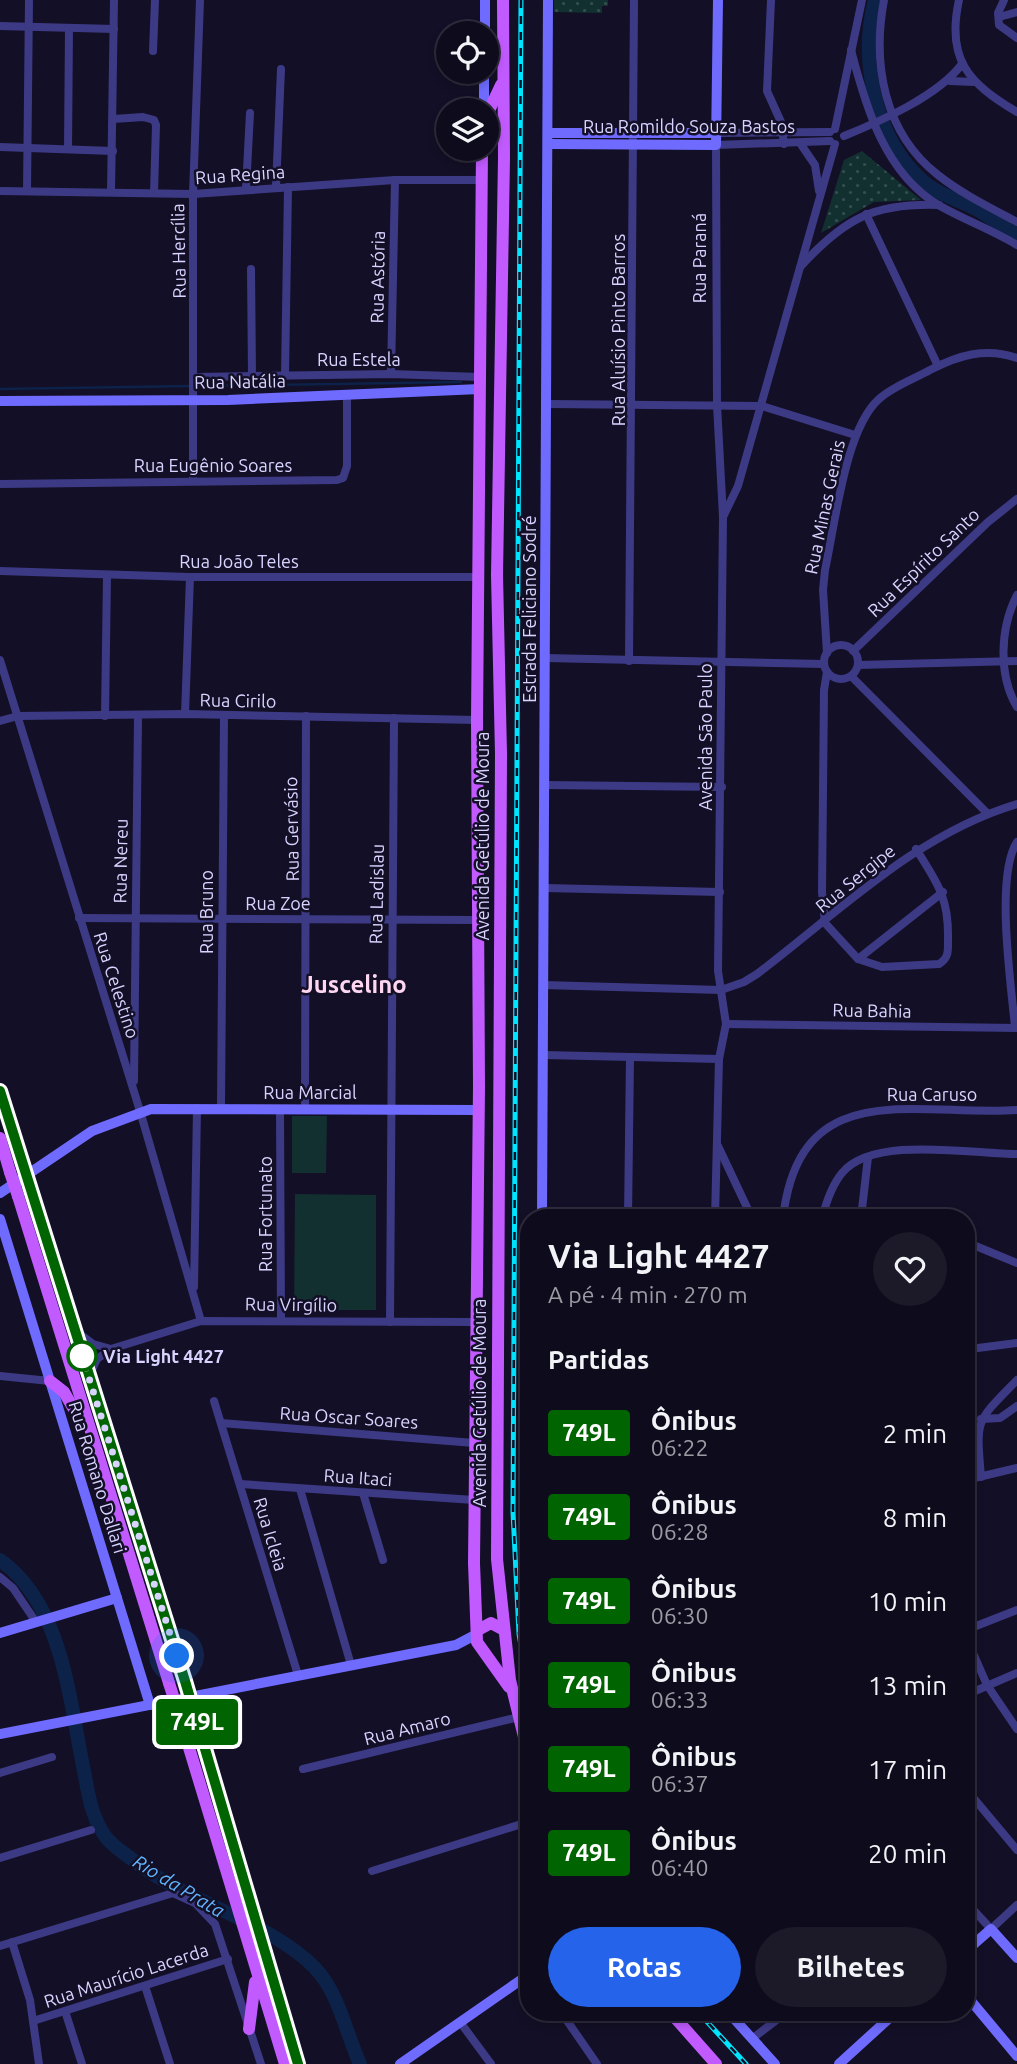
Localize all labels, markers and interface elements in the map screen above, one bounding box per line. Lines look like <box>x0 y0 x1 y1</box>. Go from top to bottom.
map controls <box>436 21 499 161</box>
button: locate <box>436 21 499 84</box>
button: layers <box>436 98 499 161</box>
street label: Rua Romildo Souza Bastos <box>583 116 795 136</box>
street label: Rua Regina <box>194 161 286 187</box>
street label: Rua Hercília <box>167 203 189 299</box>
street label: Rua Paraná <box>689 213 709 303</box>
street label: Rua Astória <box>366 231 388 323</box>
street label: Rua Aluísio Pinto Barros <box>608 234 628 426</box>
street label: Rua Estela <box>317 349 401 369</box>
street label: Rua Natália <box>194 370 286 392</box>
street label: Rua Minas Gerais <box>800 438 848 576</box>
street label: Rua Eugênio Soares <box>134 455 292 475</box>
street label: Rua Espírito Santo <box>863 504 983 620</box>
street label: Estrada Feliciano Sodré <box>519 515 539 703</box>
street label: Rua João Teles <box>179 551 299 571</box>
street label: Avenida São Paulo <box>695 663 715 811</box>
street label: Rua Cirilo <box>199 689 277 711</box>
street label: Avenida Getúlio de Moura <box>472 732 492 940</box>
street label: Rua Gervásio <box>280 776 302 882</box>
street label: Rua Nereu <box>109 818 131 904</box>
street label: Rua Sergipe <box>811 840 899 916</box>
street label: Rua Ladislau <box>365 844 387 944</box>
street label: Rua Bruno <box>196 870 216 954</box>
street label: Rua Zoe <box>245 893 311 913</box>
street label: Rua Celestino <box>90 929 144 1041</box>
district label: Juscelino <box>301 971 407 998</box>
street label: Rua Bahia <box>832 999 912 1021</box>
street label: Rua Marcial <box>263 1082 357 1102</box>
street label: Rua Caruso <box>887 1084 977 1104</box>
street label: Rua Fortunato <box>255 1156 275 1272</box>
button: heart <box>873 1232 947 1306</box>
text: Via Light 4427 <box>548 1237 770 1274</box>
text: A pé · 4 min · 270 m <box>548 1282 748 1307</box>
street label: Rua Virgílio <box>245 1293 337 1315</box>
street label: Avenida Getúlio de Moura <box>469 1299 489 1507</box>
marker: Via Light 4427 <box>67 1341 97 1371</box>
text: Partidas <box>548 1345 649 1374</box>
place label: Via Light 4427 <box>103 1346 224 1366</box>
street label: Rua Romano Dallari <box>65 1398 131 1556</box>
street label: Rua Oscar Soares <box>279 1402 419 1432</box>
text: Ônibus <box>651 1406 737 1435</box>
text: 749L <box>562 1419 616 1446</box>
text: 2 min <box>883 1419 947 1448</box>
text: 06:22 <box>651 1435 708 1460</box>
street label: Rua Itaci <box>323 1465 393 1489</box>
text: Ônibus <box>651 1490 737 1519</box>
street label: Rua Icleia <box>250 1495 292 1573</box>
text: 749L <box>562 1503 616 1530</box>
text: 8 min <box>883 1503 947 1532</box>
text: 06:28 <box>651 1519 708 1544</box>
text: Ônibus <box>651 1574 737 1603</box>
text: 749L <box>562 1587 616 1614</box>
text: 10 min <box>868 1587 947 1616</box>
text: 06:30 <box>651 1603 708 1628</box>
your location <box>159 1638 194 1673</box>
text: Ônibus <box>651 1658 737 1687</box>
text: 749L <box>562 1671 616 1698</box>
text: 13 min <box>868 1671 947 1700</box>
text: 06:33 <box>651 1687 708 1712</box>
line badge: 749L <box>148 1699 246 1745</box>
text: 749L <box>170 1708 224 1735</box>
street label: Rua Amaro <box>362 1708 452 1748</box>
text: Ônibus <box>651 1742 737 1771</box>
text: 749L <box>562 1755 616 1782</box>
text: 17 min <box>868 1755 947 1784</box>
text: 06:37 <box>651 1771 708 1796</box>
text: Ônibus <box>651 1826 737 1855</box>
text: 749L <box>562 1839 616 1866</box>
text: 20 min <box>868 1839 947 1868</box>
water label: Rio da Prata <box>129 1850 229 1922</box>
text: 06:40 <box>651 1855 708 1880</box>
button: Rotas <box>548 1927 741 2007</box>
button: Bilhetes <box>755 1927 947 2007</box>
street label: Rua Maurício Lacerda <box>41 1939 211 2011</box>

